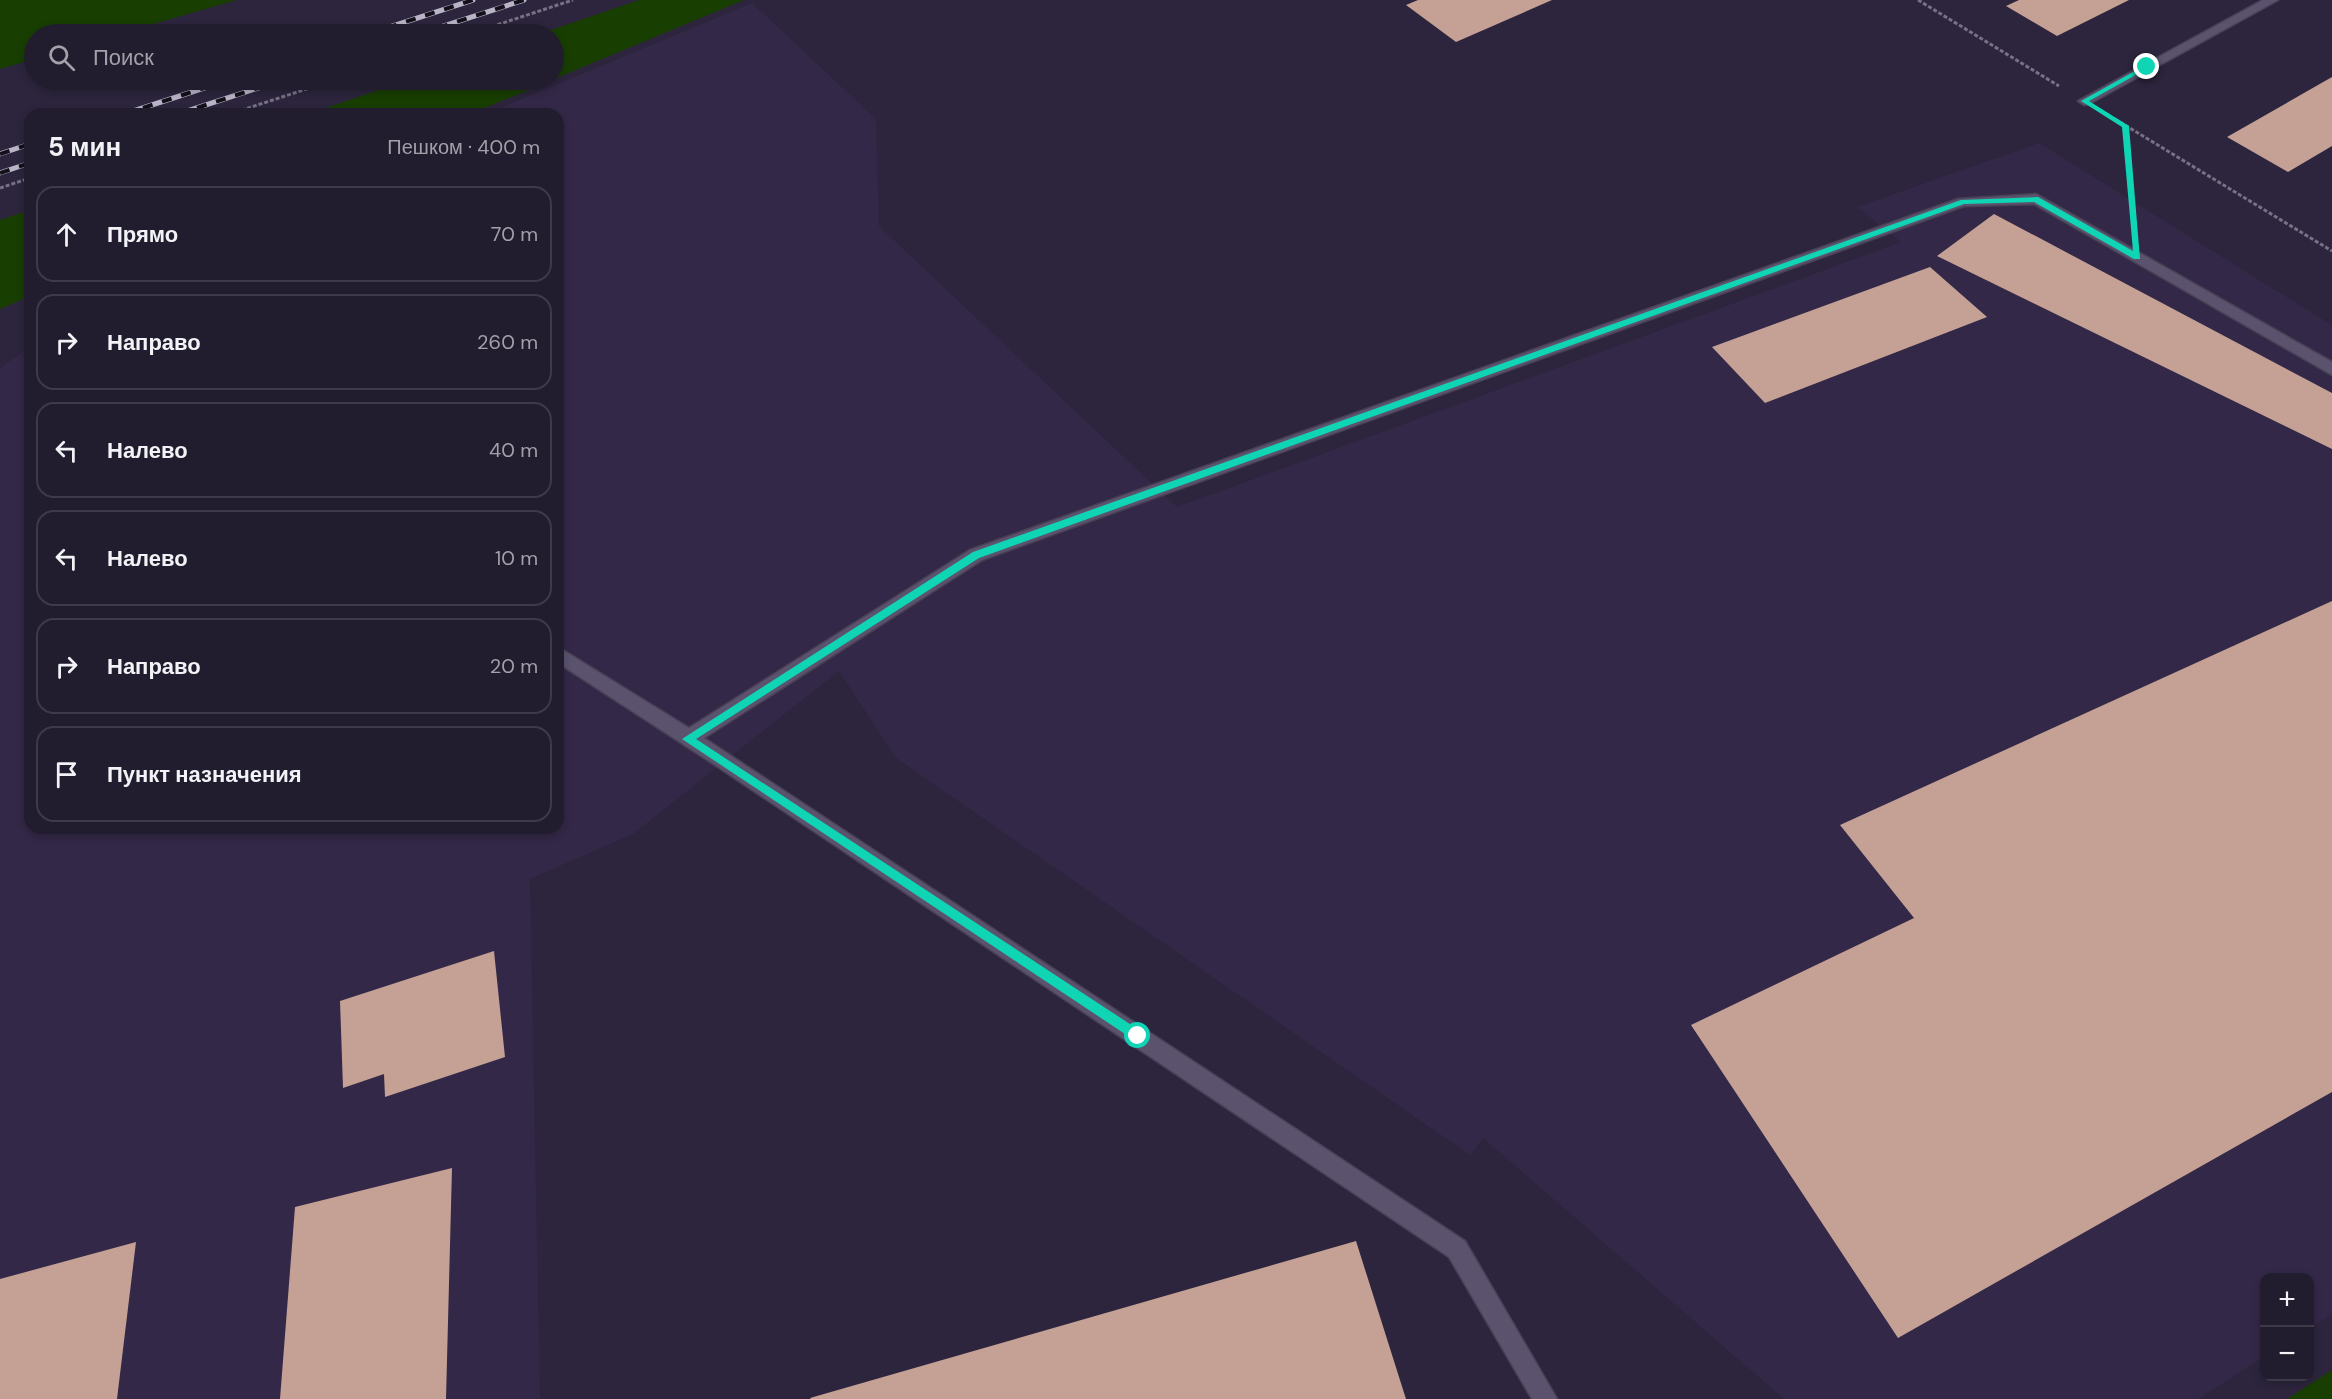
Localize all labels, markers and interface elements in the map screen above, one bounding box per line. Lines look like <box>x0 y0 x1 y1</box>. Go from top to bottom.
search box <box>24 24 564 90</box>
icon: search <box>45 41 78 74</box>
text: Поиск <box>93 43 154 72</box>
route end <box>2133 53 2159 79</box>
text: 5 мин <box>48 130 121 164</box>
text: Пешком · 400 m <box>387 134 540 160</box>
icon: ahead <box>50 218 83 251</box>
text: Прямо <box>107 220 178 249</box>
text: 70 m <box>491 221 538 247</box>
icon: right <box>50 326 83 359</box>
text: Направо <box>107 328 201 357</box>
text: 260 m <box>477 329 538 355</box>
icon: left <box>50 434 83 467</box>
text: Налево <box>107 436 188 465</box>
text: 40 m <box>489 437 538 463</box>
icon: left <box>50 542 83 575</box>
text: Налево <box>107 544 188 573</box>
text: 10 m <box>495 545 538 571</box>
icon: right <box>50 650 83 683</box>
text: Направо <box>107 652 201 681</box>
text: 20 m <box>490 653 538 679</box>
icon: arrive <box>50 758 83 791</box>
text: Пункт назначения <box>107 760 302 789</box>
route start <box>1124 1022 1150 1048</box>
map controls <box>2260 1273 2314 1381</box>
button: + <box>2260 1273 2314 1327</box>
button: − <box>2260 1327 2314 1381</box>

